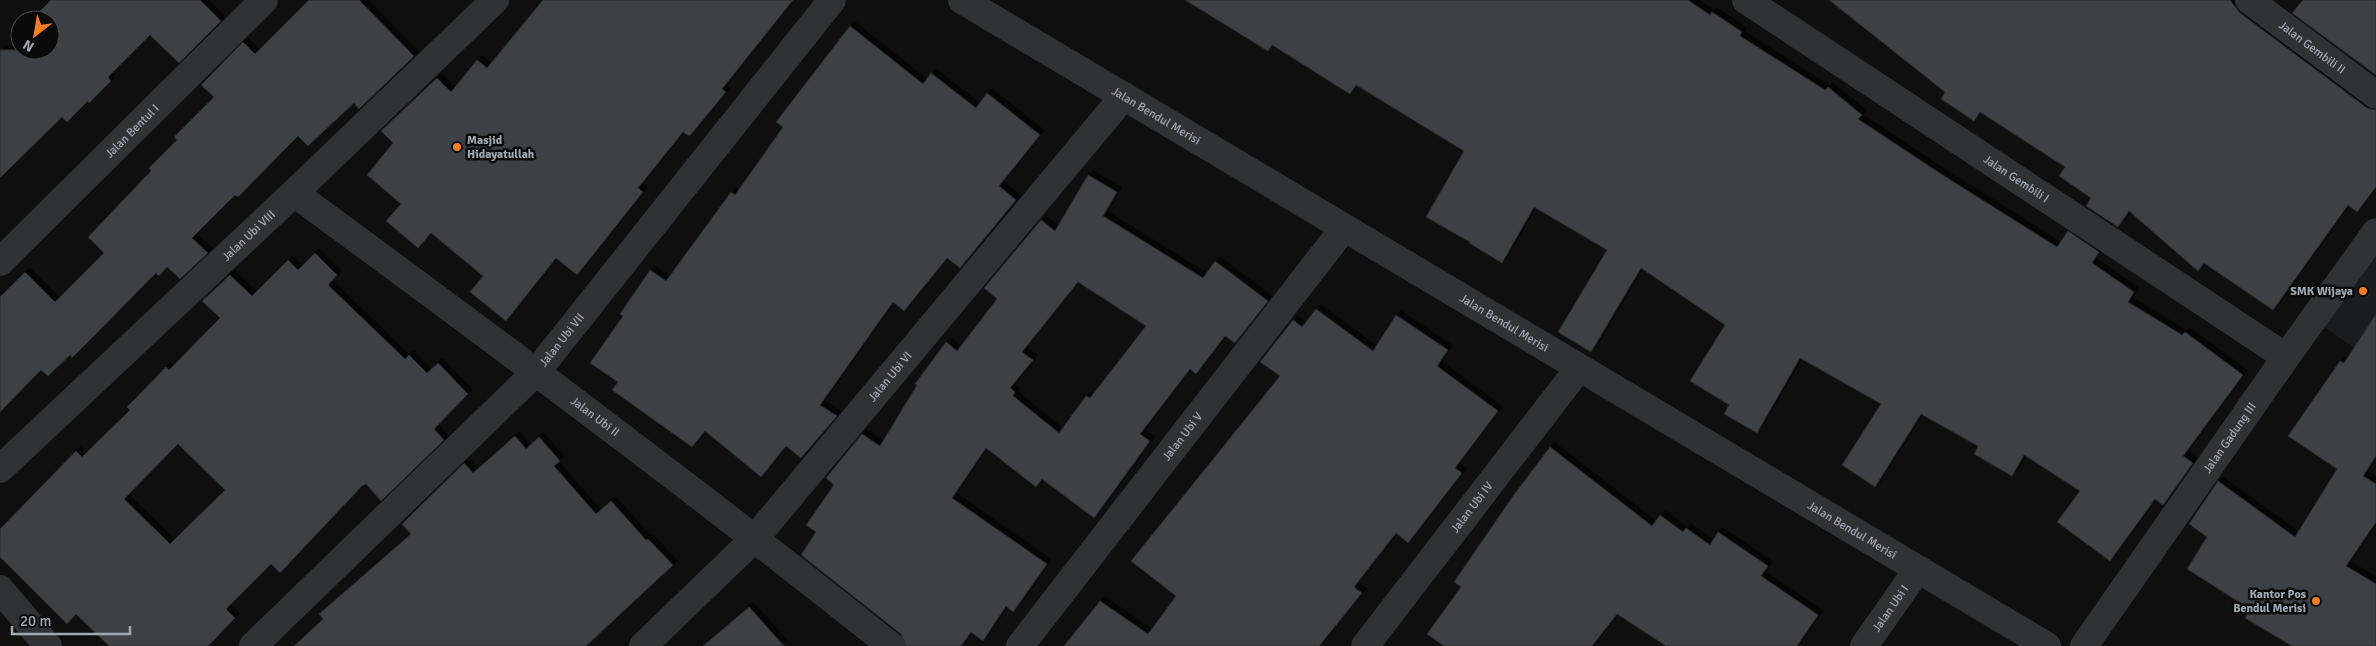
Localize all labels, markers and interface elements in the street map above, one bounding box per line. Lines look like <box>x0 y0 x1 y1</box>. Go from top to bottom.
north arrow <box>10 10 60 60</box>
street label: Jalan Gembili II <box>2276 18 2349 77</box>
text: N <box>20 36 37 56</box>
street label: Jalan Bendul Merisi <box>1109 83 1203 148</box>
street label: Jalan Bentul I <box>102 101 162 161</box>
place label: Masjid Hidayatullah <box>467 133 535 162</box>
marker: Masjid Hidayatullah <box>451 141 463 153</box>
street label: Jalan Gembili I <box>1981 152 2052 206</box>
street label: Jalan Ubi VIII <box>219 207 278 264</box>
place label: SMK Wijaya <box>2290 284 2353 299</box>
marker: SMK Wijaya <box>2357 285 2369 297</box>
street label: Jalan Bendul Merisi <box>1457 291 1551 355</box>
street label: Jalan Ubi VII <box>536 310 588 370</box>
street label: Jalan Ubi VI <box>865 348 915 405</box>
street label: Jalan Ubi II <box>568 393 623 440</box>
street label: Jalan Gadung III <box>2200 400 2259 476</box>
street label: Jalan Ubi V <box>1159 409 1206 464</box>
street label: Jalan Ubi IV <box>1447 479 1496 536</box>
street label: Jalan Bendul Merisi <box>1805 498 1899 562</box>
street label: Jalan Ubi I <box>1869 582 1912 635</box>
place label: Kantor Pos Bendul Merisi <box>2233 587 2307 616</box>
marker: Kantor Pos Bendul Merisi <box>2310 595 2322 607</box>
scale bar <box>12 604 130 636</box>
text: 20 m <box>20 612 51 630</box>

